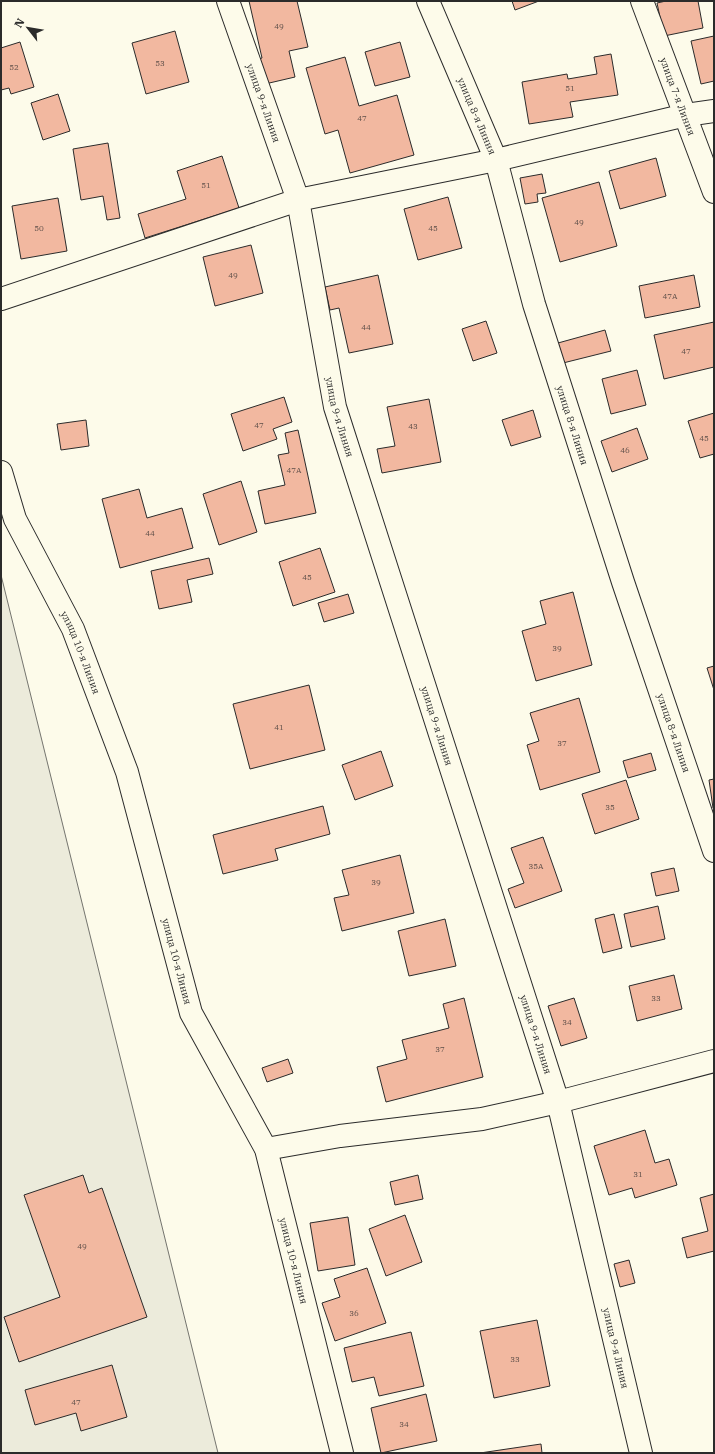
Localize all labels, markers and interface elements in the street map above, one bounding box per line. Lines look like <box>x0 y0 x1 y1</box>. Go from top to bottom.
north arrow <box>8 8 48 48</box>
text: N <box>11 15 28 30</box>
house number: 49 <box>274 21 284 31</box>
street label: улица 7-я Линия <box>657 56 699 138</box>
house number: 53 <box>155 58 165 68</box>
house number: 52 <box>9 62 19 72</box>
street label: улица 9-я Линия <box>244 62 284 144</box>
street label: улица 8-я Линия <box>455 75 499 157</box>
house number: 51 <box>565 83 575 93</box>
house number: 47 <box>357 113 367 123</box>
house number: 51 <box>201 180 211 190</box>
house number: 49 <box>574 217 584 227</box>
house number: 50 <box>34 223 44 233</box>
house number: 45 <box>428 223 438 233</box>
house number: 49 <box>228 270 238 280</box>
house number: 47А <box>662 291 678 301</box>
house number: 44 <box>361 322 371 332</box>
house number: 47 <box>681 346 691 356</box>
street label: улица 9-я Линия <box>323 376 357 459</box>
street label: улица 8-я Линия <box>554 384 592 467</box>
house number: 47 <box>254 420 264 430</box>
house number: 43 <box>408 421 418 431</box>
house number: 45 <box>699 433 709 443</box>
house number: 46 <box>620 445 630 455</box>
house number: 47А <box>286 465 302 475</box>
house number: 44 <box>145 528 155 538</box>
house number: 45 <box>302 572 312 582</box>
street label: улица 10-я Линия <box>58 609 104 696</box>
house number: 39 <box>552 643 562 653</box>
street label: улица 9-я Линия <box>418 684 456 767</box>
street label: улица 8-я Линия <box>655 692 693 774</box>
house number: 41 <box>274 722 284 732</box>
house number: 37 <box>557 738 567 748</box>
house number: 35 <box>605 802 615 812</box>
house number: 35А <box>528 861 544 871</box>
house number: 39 <box>371 877 381 887</box>
street label: улица 10-я Линия <box>160 917 195 1006</box>
street label: улица 9-я Линия <box>517 993 555 1076</box>
house number: 33 <box>651 993 661 1003</box>
house number: 34 <box>562 1017 572 1027</box>
house number: 37 <box>435 1044 445 1054</box>
house number: 31 <box>633 1169 643 1179</box>
street label: улица 10-я Линия <box>277 1216 311 1305</box>
house number: 49 <box>77 1241 87 1251</box>
street label: улица 9-я Линия <box>600 1306 632 1390</box>
house number: 36 <box>349 1308 359 1318</box>
house number: 33 <box>510 1354 520 1364</box>
house number: 47 <box>71 1397 81 1407</box>
house number: 34 <box>399 1419 409 1429</box>

